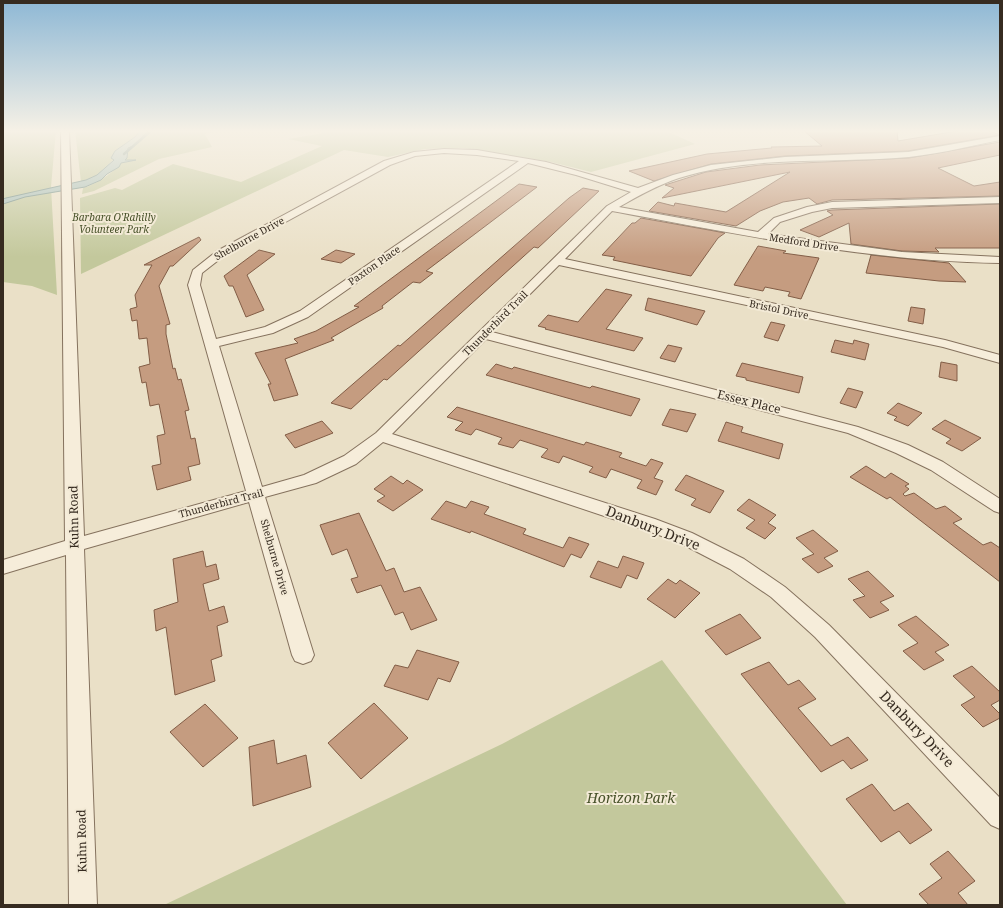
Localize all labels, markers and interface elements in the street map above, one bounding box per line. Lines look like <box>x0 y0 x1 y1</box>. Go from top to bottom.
park label: Barbara O'Rahilly Volunteer Park <box>71 210 156 236</box>
street label: Shelburne Drive <box>211 213 287 263</box>
street label: Medford Drive <box>768 230 840 254</box>
street label: Paxton Place <box>345 242 403 288</box>
street label: Thunderbird Trail <box>459 287 531 359</box>
street label: Bristol Drive <box>748 296 810 322</box>
street label: Essex Place <box>716 385 783 418</box>
street label: Kuhn Road <box>64 485 83 549</box>
street label: Thunderbird Trail <box>177 485 265 521</box>
street label: Danbury Drive <box>603 501 703 554</box>
street label: Shelburne Drive <box>257 517 293 597</box>
street label: Danbury Drive <box>876 686 959 771</box>
park label: Horizon Park <box>586 788 676 807</box>
street label: Kuhn Road <box>72 809 91 873</box>

